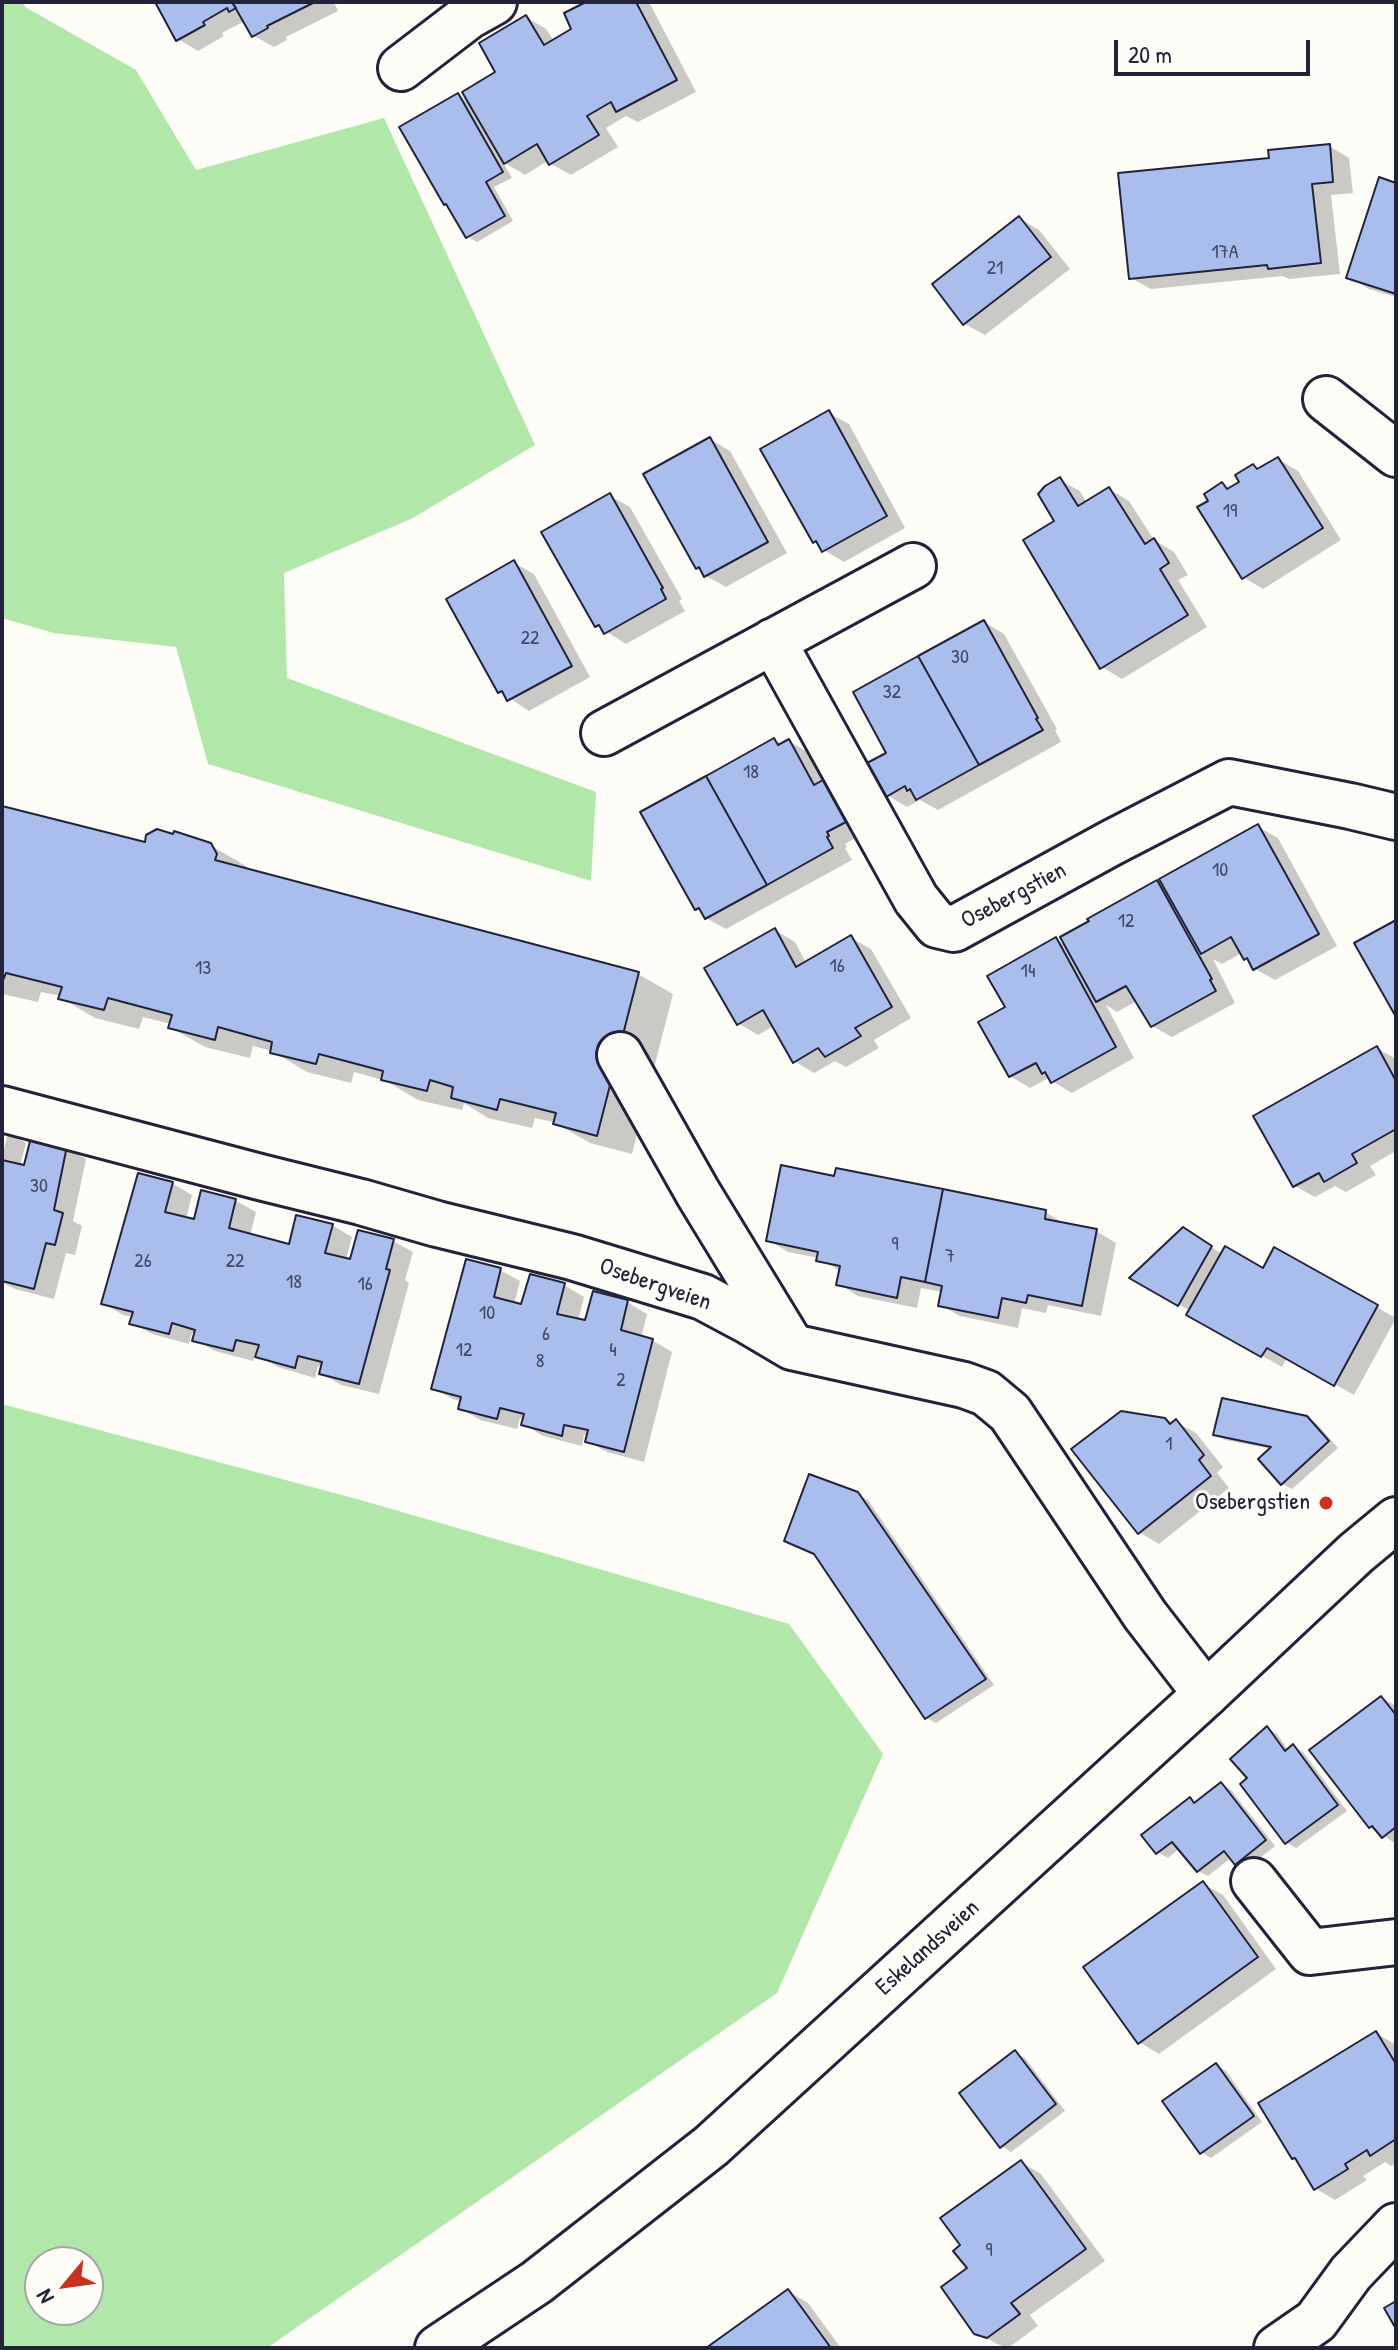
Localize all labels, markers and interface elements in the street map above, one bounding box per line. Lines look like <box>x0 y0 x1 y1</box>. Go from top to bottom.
scale bar <box>1118 24 1314 74</box>
text: 20 m <box>1128 38 1172 70</box>
house number: 17A <box>1212 241 1238 265</box>
house number: 21 <box>987 257 1003 281</box>
house number: 19 <box>1223 500 1237 524</box>
house number: 22 <box>521 627 539 651</box>
house number: 30 <box>951 646 969 670</box>
house number: 32 <box>883 681 901 705</box>
house number: 18 <box>743 761 759 785</box>
street label: Osebergstien <box>957 856 1071 936</box>
house number: 10 <box>1212 859 1228 883</box>
house number: 12 <box>1118 910 1134 934</box>
house number: 16 <box>829 955 845 979</box>
house number: 13 <box>195 957 211 981</box>
house number: 14 <box>1021 960 1035 984</box>
house number: 30 <box>30 1175 48 1199</box>
house number: 9 <box>891 1233 899 1257</box>
house number: 7 <box>945 1245 955 1269</box>
house number: 26 <box>134 1250 152 1274</box>
house number: 22 <box>226 1250 244 1274</box>
street label: Osebergveien <box>595 1252 715 1318</box>
house number: 18 <box>286 1271 302 1295</box>
house number: 16 <box>357 1273 373 1297</box>
house number: 10 <box>479 1302 495 1326</box>
house number: 6 <box>542 1323 550 1347</box>
house number: 12 <box>456 1339 472 1363</box>
house number: 4 <box>609 1339 617 1363</box>
house number: 8 <box>536 1350 544 1374</box>
house number: 2 <box>616 1369 626 1393</box>
house number: 1 <box>1165 1433 1173 1457</box>
place label: Osebergstien <box>1195 1489 1310 1517</box>
marker: Osebergstien <box>1317 1494 1335 1512</box>
street label: Eskelandsveien <box>870 1894 986 2002</box>
house number: 9 <box>985 2239 993 2263</box>
north arrow <box>24 2246 104 2326</box>
text: N <box>29 2284 61 2309</box>

